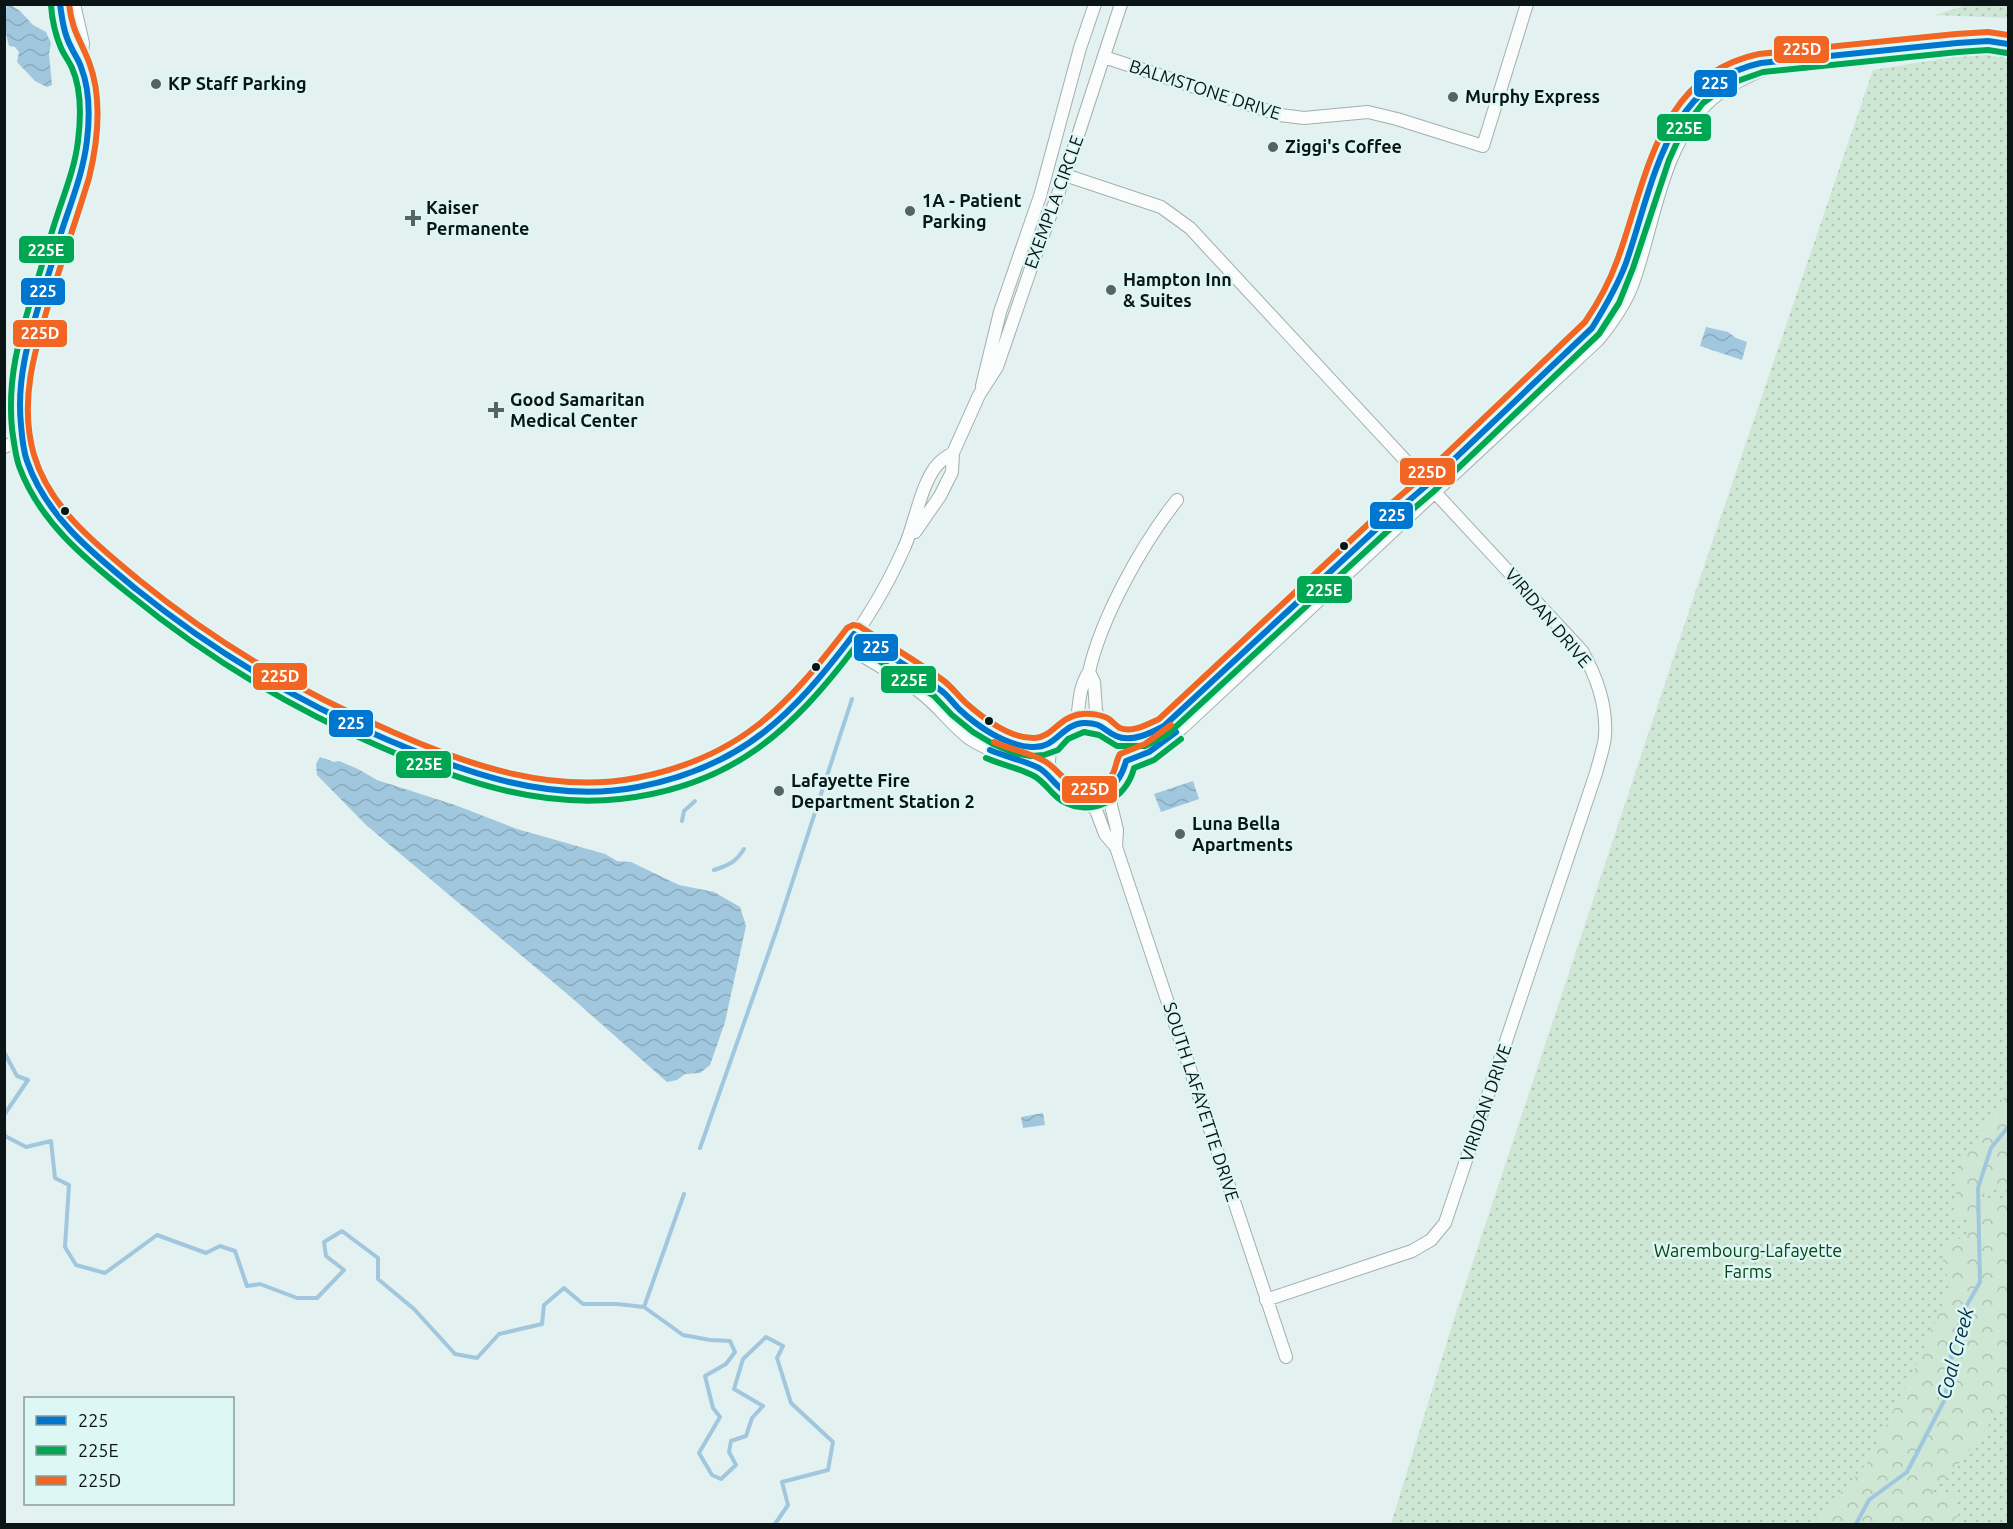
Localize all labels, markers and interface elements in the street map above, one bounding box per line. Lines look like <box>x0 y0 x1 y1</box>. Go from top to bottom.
line badge: 225D <box>1773 35 1830 64</box>
text: 225D <box>1783 40 1821 58</box>
street label: BALMSTONE DRIVE <box>1127 55 1284 123</box>
line badge: 225 <box>1693 69 1738 98</box>
place label: KP Staff Parking <box>168 73 307 93</box>
text: 225 <box>1701 74 1729 92</box>
marker: KP Staff Parking <box>149 77 163 91</box>
place label: Murphy Express <box>1465 86 1600 106</box>
marker: Murphy Express <box>1446 90 1460 104</box>
line badge: 225E <box>1656 113 1712 142</box>
text: 225E <box>1666 119 1702 137</box>
street label: EXEMPLA CIRCLE <box>1020 132 1086 271</box>
place label: Ziggi's Coffee <box>1285 136 1402 156</box>
marker: Ziggi's Coffee <box>1266 140 1280 154</box>
place label: 1A - Patient Parking <box>922 190 1022 231</box>
place label: Kaiser Permanente <box>426 197 529 238</box>
marker: 1A - Patient Parking <box>903 204 917 218</box>
marker: Kaiser Permanente <box>404 209 422 227</box>
line badge: 225E <box>18 235 75 264</box>
text: 225E <box>28 241 64 259</box>
place label: Hampton Inn & Suites <box>1123 269 1232 310</box>
line badge: 225 <box>20 277 66 306</box>
text: 225 <box>29 282 57 300</box>
marker: Hampton Inn & Suites <box>1104 283 1118 297</box>
line badge: 225D <box>12 319 68 348</box>
text: 225D <box>21 324 59 342</box>
place label: Good Samaritan Medical Center <box>510 389 645 430</box>
marker: Good Samaritan Medical Center <box>487 401 505 419</box>
line badge: 225D <box>1399 457 1456 486</box>
text: 225D <box>1408 463 1446 481</box>
line badge: 225 <box>1369 501 1414 530</box>
unlabelled marker <box>59 505 71 517</box>
text: 225 <box>1378 506 1406 524</box>
unlabelled marker <box>1338 540 1350 552</box>
street label: VIRIDAN DRIVE <box>1502 564 1596 671</box>
line badge: 225E <box>1296 575 1353 604</box>
text: 225E <box>1306 581 1342 599</box>
line badge: 225 <box>853 633 899 662</box>
text: 225 <box>862 638 890 656</box>
unlabelled marker <box>810 661 822 673</box>
line badge: 225D <box>252 662 308 691</box>
line badge: 225E <box>880 665 937 694</box>
text: 225D <box>261 667 299 685</box>
text: 225E <box>891 671 927 689</box>
line badge: 225 <box>328 709 374 738</box>
text: 225 <box>337 714 365 732</box>
unlabelled marker <box>983 715 995 727</box>
line badge: 225E <box>395 750 452 779</box>
text: 225E <box>406 755 442 773</box>
place label: Lafayette Fire Department Station 2 <box>791 770 975 811</box>
line badge: 225D <box>1061 775 1118 804</box>
text: 225D <box>1071 780 1109 798</box>
marker: Lafayette Fire Department Station 2 <box>772 784 786 798</box>
place label: Luna Bella Apartments <box>1192 813 1293 854</box>
marker: Luna Bella Apartments <box>1173 827 1187 841</box>
street label: SOUTH LAFAYETTE DRIVE <box>1160 1000 1244 1204</box>
street label: VIRIDAN DRIVE <box>1456 1041 1515 1164</box>
park label: Warembourg-Lafayette Farms <box>1654 1240 1842 1281</box>
water label: Coal Creek <box>1931 1304 1978 1401</box>
legend <box>24 1397 234 1505</box>
text: 225 <box>78 1410 108 1430</box>
text: 225E <box>78 1440 119 1460</box>
text: 225D <box>78 1470 121 1490</box>

